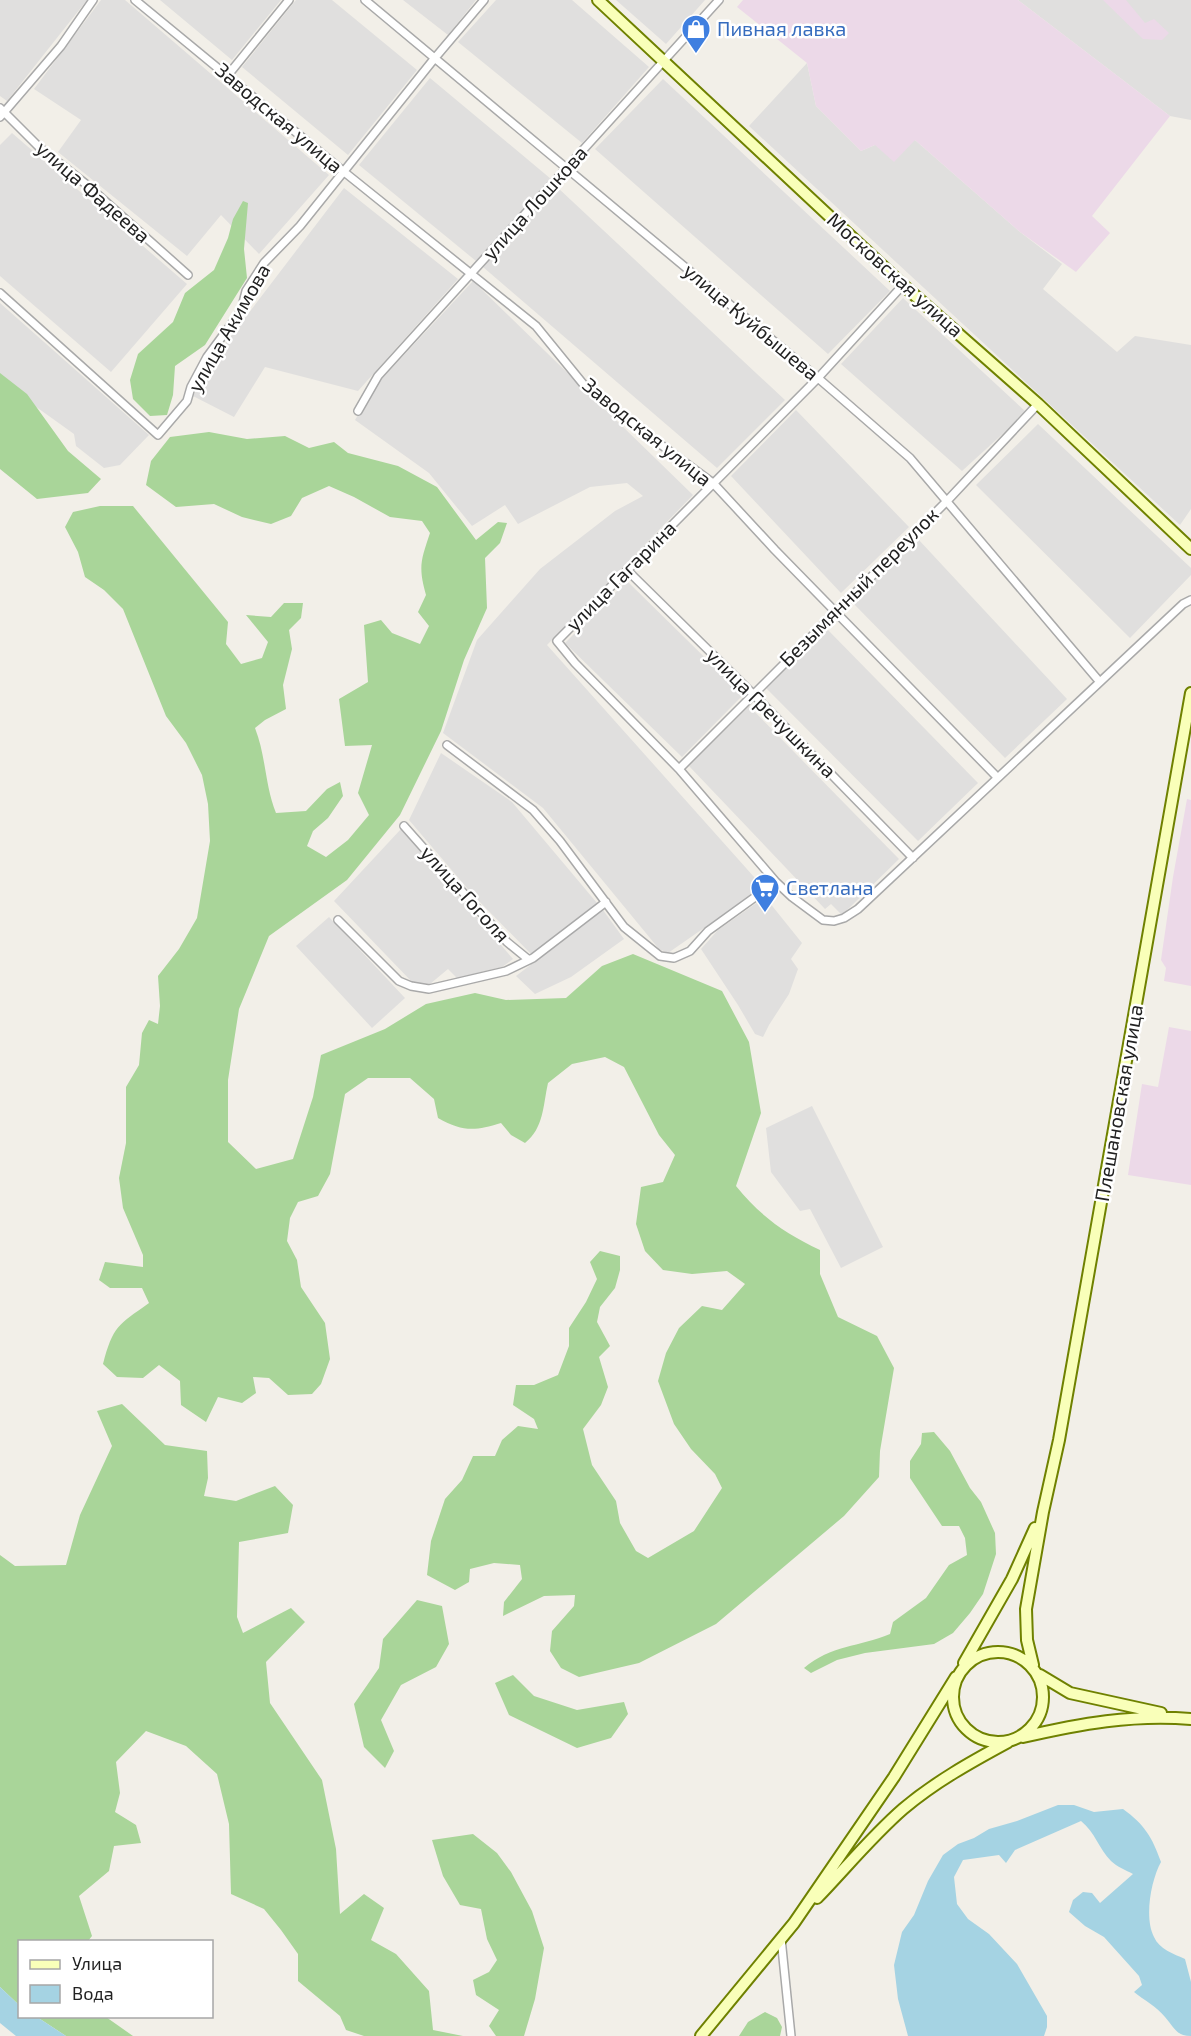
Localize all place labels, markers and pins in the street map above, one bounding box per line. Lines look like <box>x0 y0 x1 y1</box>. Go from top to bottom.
shop icon: Пивная лавка <box>680 13 712 55</box>
place label: Пивная лавка <box>717 16 846 40</box>
supermarket icon: Светлана <box>749 872 781 914</box>
place label: Светлана <box>786 875 874 899</box>

